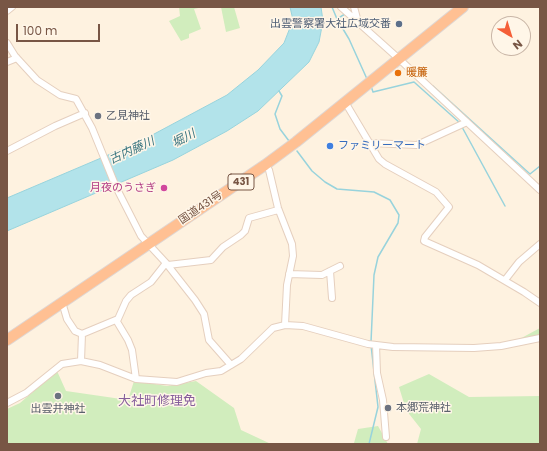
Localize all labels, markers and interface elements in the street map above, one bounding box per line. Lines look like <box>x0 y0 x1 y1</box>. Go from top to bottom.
scale bar <box>18 16 102 42</box>
north arrow <box>491 16 531 56</box>
place label: 出雲警察署大社広域交番 <box>270 17 391 31</box>
marker: 出雲警察署大社広域交番 <box>394 19 404 29</box>
text: 100 m <box>23 22 57 39</box>
text: N <box>510 36 526 54</box>
place label: 暖簾 <box>406 66 428 80</box>
marker: 暖簾 <box>393 68 403 78</box>
place label: 乙見神社 <box>106 109 150 123</box>
marker: 乙見神社 <box>93 111 103 121</box>
water label: 堀川 <box>170 127 198 151</box>
water label: 古内藤川 <box>107 134 157 168</box>
place label: ファミリーマート <box>338 139 426 153</box>
marker: ファミリーマート <box>325 141 335 151</box>
road number: 431 <box>228 174 254 190</box>
place label: 月夜のうさぎ <box>90 181 156 195</box>
marker: 月夜のうさぎ <box>159 183 169 193</box>
street label: 国道431号 <box>177 189 225 227</box>
marker: 出雲井神社 <box>53 391 63 401</box>
district label: 大社町修理免 <box>118 394 196 410</box>
place label: 本郷荒神社 <box>396 401 451 415</box>
place label: 出雲井神社 <box>31 402 85 416</box>
marker: 本郷荒神社 <box>383 403 393 413</box>

